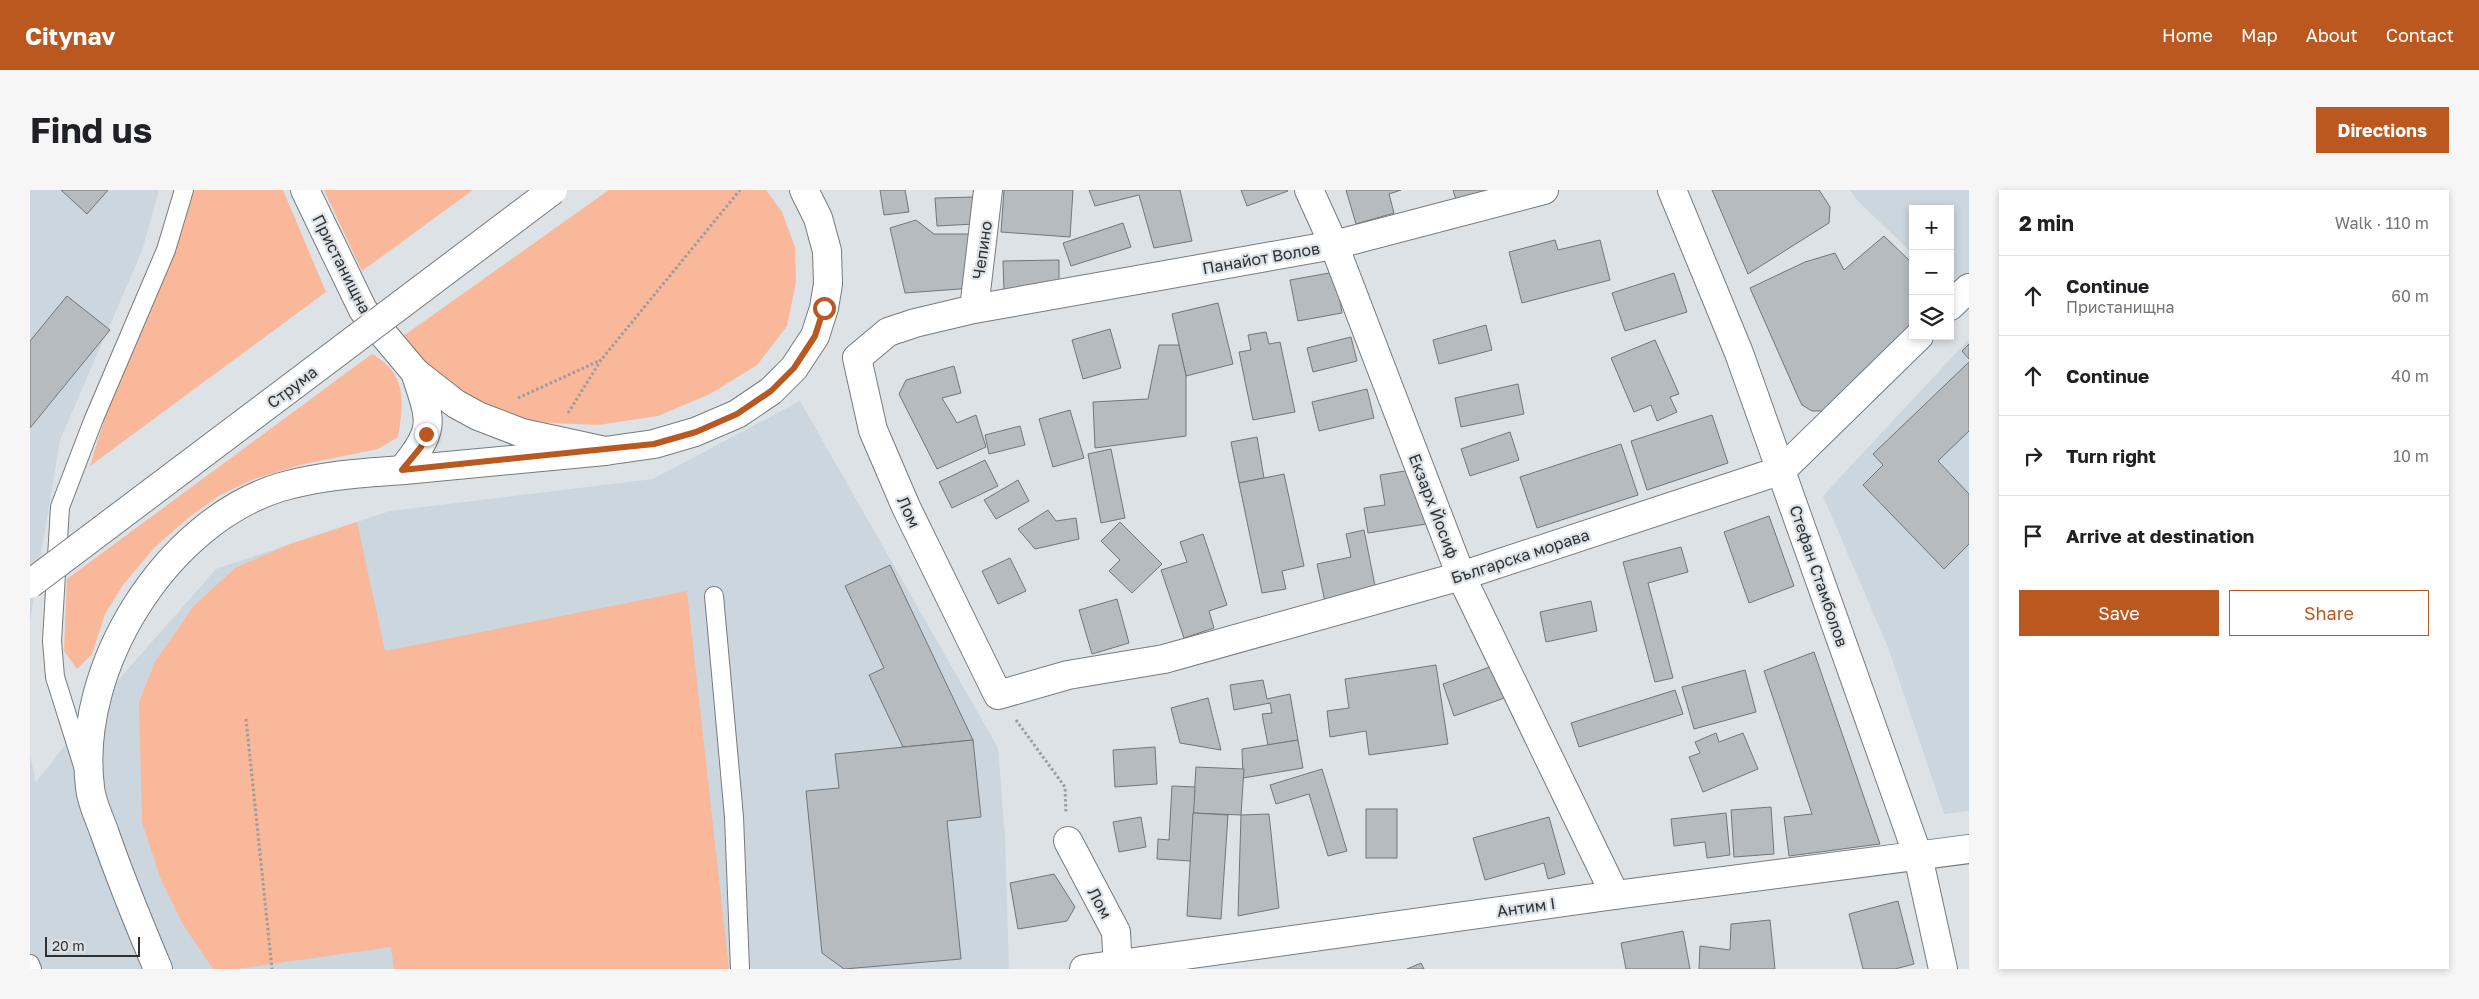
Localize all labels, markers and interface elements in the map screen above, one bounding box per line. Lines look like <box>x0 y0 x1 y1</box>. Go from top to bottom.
text: Citynav <box>25 21 115 50</box>
text: Home <box>2162 24 2213 46</box>
text: Map <box>2241 24 2278 46</box>
text: About <box>2306 24 2358 46</box>
text: Contact <box>2386 24 2454 46</box>
button: Directions <box>2316 107 2449 153</box>
text: Find us <box>30 109 152 151</box>
map controls <box>1909 205 1954 340</box>
button: + <box>1909 205 1954 250</box>
text: 2 min <box>2019 210 2074 236</box>
street label: Пристанищна <box>308 211 376 317</box>
text: Walk · 110 m <box>2335 213 2429 233</box>
street label: Чепино <box>968 220 996 280</box>
street label: Панайот Волов <box>1201 238 1321 278</box>
button: − <box>1909 250 1954 295</box>
text: Continue <box>2066 274 2149 297</box>
icon: ahead <box>2019 282 2047 310</box>
text: 60 m <box>2391 286 2429 306</box>
button: layers <box>1909 295 1954 340</box>
route start <box>813 297 836 320</box>
text: Пристанищна <box>2066 297 2175 317</box>
street label: Струма <box>263 362 321 412</box>
icon: ahead <box>2019 362 2047 390</box>
text: Continue <box>2066 364 2149 387</box>
text: 40 m <box>2391 366 2429 386</box>
route end <box>415 423 438 446</box>
icon: right <box>2019 442 2047 470</box>
text: Turn right <box>2066 444 2156 467</box>
text: 10 m <box>2393 446 2429 466</box>
street label: Екзарх Йосиф <box>1405 451 1463 561</box>
street label: Лом <box>893 493 925 531</box>
street label: Стефан Стамболов <box>1785 503 1853 649</box>
icon: arrive <box>2019 522 2047 550</box>
street label: Българска морава <box>1448 524 1592 588</box>
text: Arrive at destination <box>2066 524 2254 547</box>
button: Save <box>2019 590 2219 636</box>
button: Share <box>2229 590 2429 636</box>
street label: Лом <box>1084 884 1116 922</box>
street label: Антим I <box>1496 893 1556 921</box>
scale bar <box>45 934 140 957</box>
text: 20 m <box>52 937 85 954</box>

